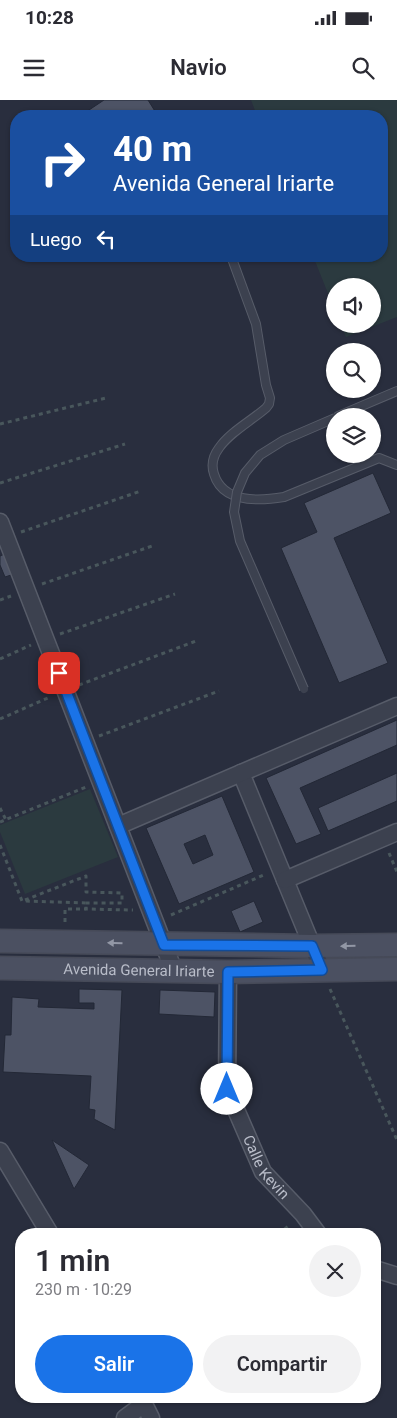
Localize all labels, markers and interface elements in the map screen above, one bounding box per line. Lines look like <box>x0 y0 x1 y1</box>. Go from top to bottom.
text: 10:28 <box>25 6 74 29</box>
icon: menu <box>20 54 48 82</box>
icon: search <box>349 54 377 82</box>
text: Navio <box>170 55 227 80</box>
text: 40 m <box>113 129 192 170</box>
icon: right <box>30 130 95 195</box>
text: Avenida General Iriarte <box>113 171 334 196</box>
icon: left <box>92 225 120 253</box>
text: Luego <box>30 228 82 251</box>
map controls <box>326 278 381 463</box>
button: sound <box>326 278 381 333</box>
button: search <box>326 343 381 398</box>
button: layers <box>326 408 381 463</box>
pin <box>38 652 80 694</box>
icon: arrive <box>45 659 73 687</box>
one-way arrow <box>107 938 123 946</box>
one-way arrow <box>340 942 356 950</box>
street label: Avenida General Iriarte <box>63 960 215 981</box>
position arrow <box>200 1062 252 1114</box>
street label: Calle Kevin <box>239 1133 293 1203</box>
text: 1 min <box>35 1243 110 1278</box>
button: close <box>309 1245 361 1297</box>
text: 230 m · 10:29 <box>35 1280 132 1299</box>
button: Salir <box>35 1335 193 1393</box>
button: Compartir <box>203 1335 361 1393</box>

